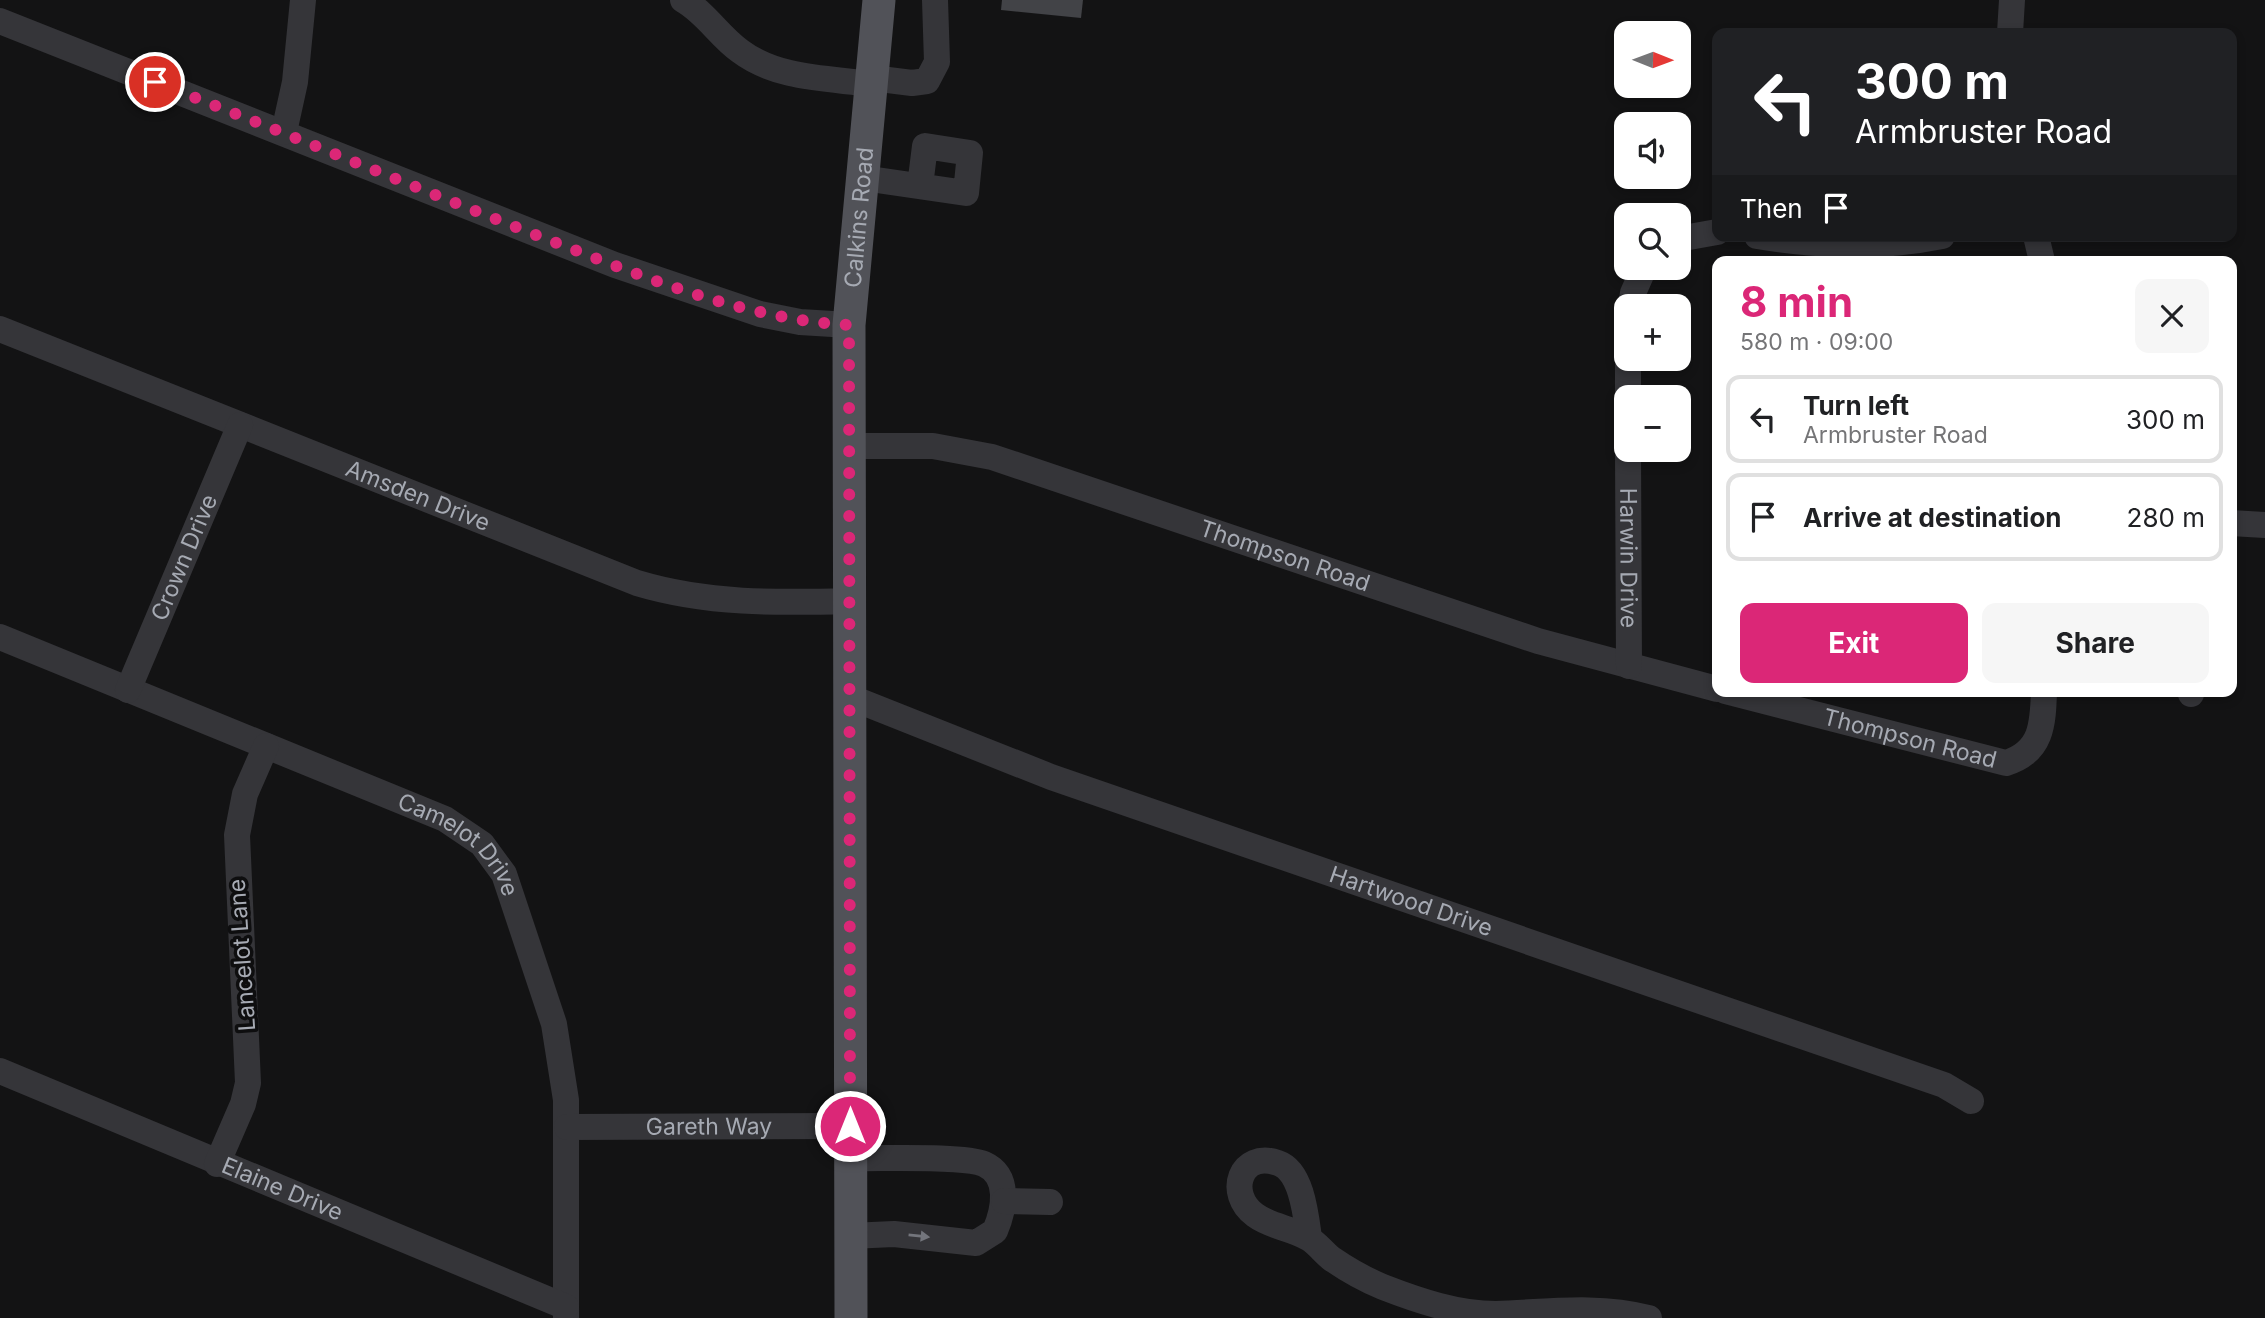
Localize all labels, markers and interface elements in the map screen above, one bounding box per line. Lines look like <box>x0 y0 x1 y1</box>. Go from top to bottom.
north arrow <box>1614 21 1690 98</box>
map controls <box>1614 21 1691 462</box>
pin <box>125 52 185 112</box>
text: 300 m <box>1855 52 2009 111</box>
icon: left <box>1740 56 1831 147</box>
icon: arrive <box>136 63 174 101</box>
button: sound <box>1614 112 1691 189</box>
text: Armbruster Road <box>1855 112 2112 151</box>
street label: Calkins Road <box>838 146 879 289</box>
icon: arrive <box>1817 189 1855 227</box>
text: Then <box>1740 193 1803 224</box>
button: search <box>1614 203 1691 280</box>
text: 8 min <box>1740 276 1853 327</box>
button: close <box>2135 279 2209 353</box>
button: + <box>1614 294 1691 371</box>
text: 580 m · 09:00 <box>1740 328 1893 356</box>
button: − <box>1614 385 1691 462</box>
text: Turn left <box>1803 390 1909 421</box>
icon: left <box>1744 400 1782 438</box>
text: 300 m <box>2126 404 2205 435</box>
text: Armbruster Road <box>1803 421 1988 449</box>
street label: Amsden Drive <box>342 454 494 537</box>
street label: Harwin Drive <box>1614 488 1643 628</box>
street label: Crown Drive <box>145 490 223 625</box>
icon: arrive <box>1744 498 1782 536</box>
text: Arrive at destination <box>1803 502 2062 533</box>
text: 280 m <box>2127 502 2205 533</box>
street label: Thompson Road <box>1196 514 1374 597</box>
button: Exit <box>1740 603 1968 683</box>
button: Share <box>1982 603 2209 683</box>
street label: Thompson Road <box>1820 703 2000 774</box>
street label: Camelot Drive <box>394 787 524 900</box>
street label: Hartwood Drive <box>1326 860 1496 942</box>
street label: Lancelot Lane <box>223 878 261 1032</box>
position arrow <box>813 1089 887 1163</box>
street label: Gareth Way <box>646 1112 772 1141</box>
street label: Elaine Drive <box>218 1151 347 1226</box>
one-way arrow <box>908 1231 930 1242</box>

